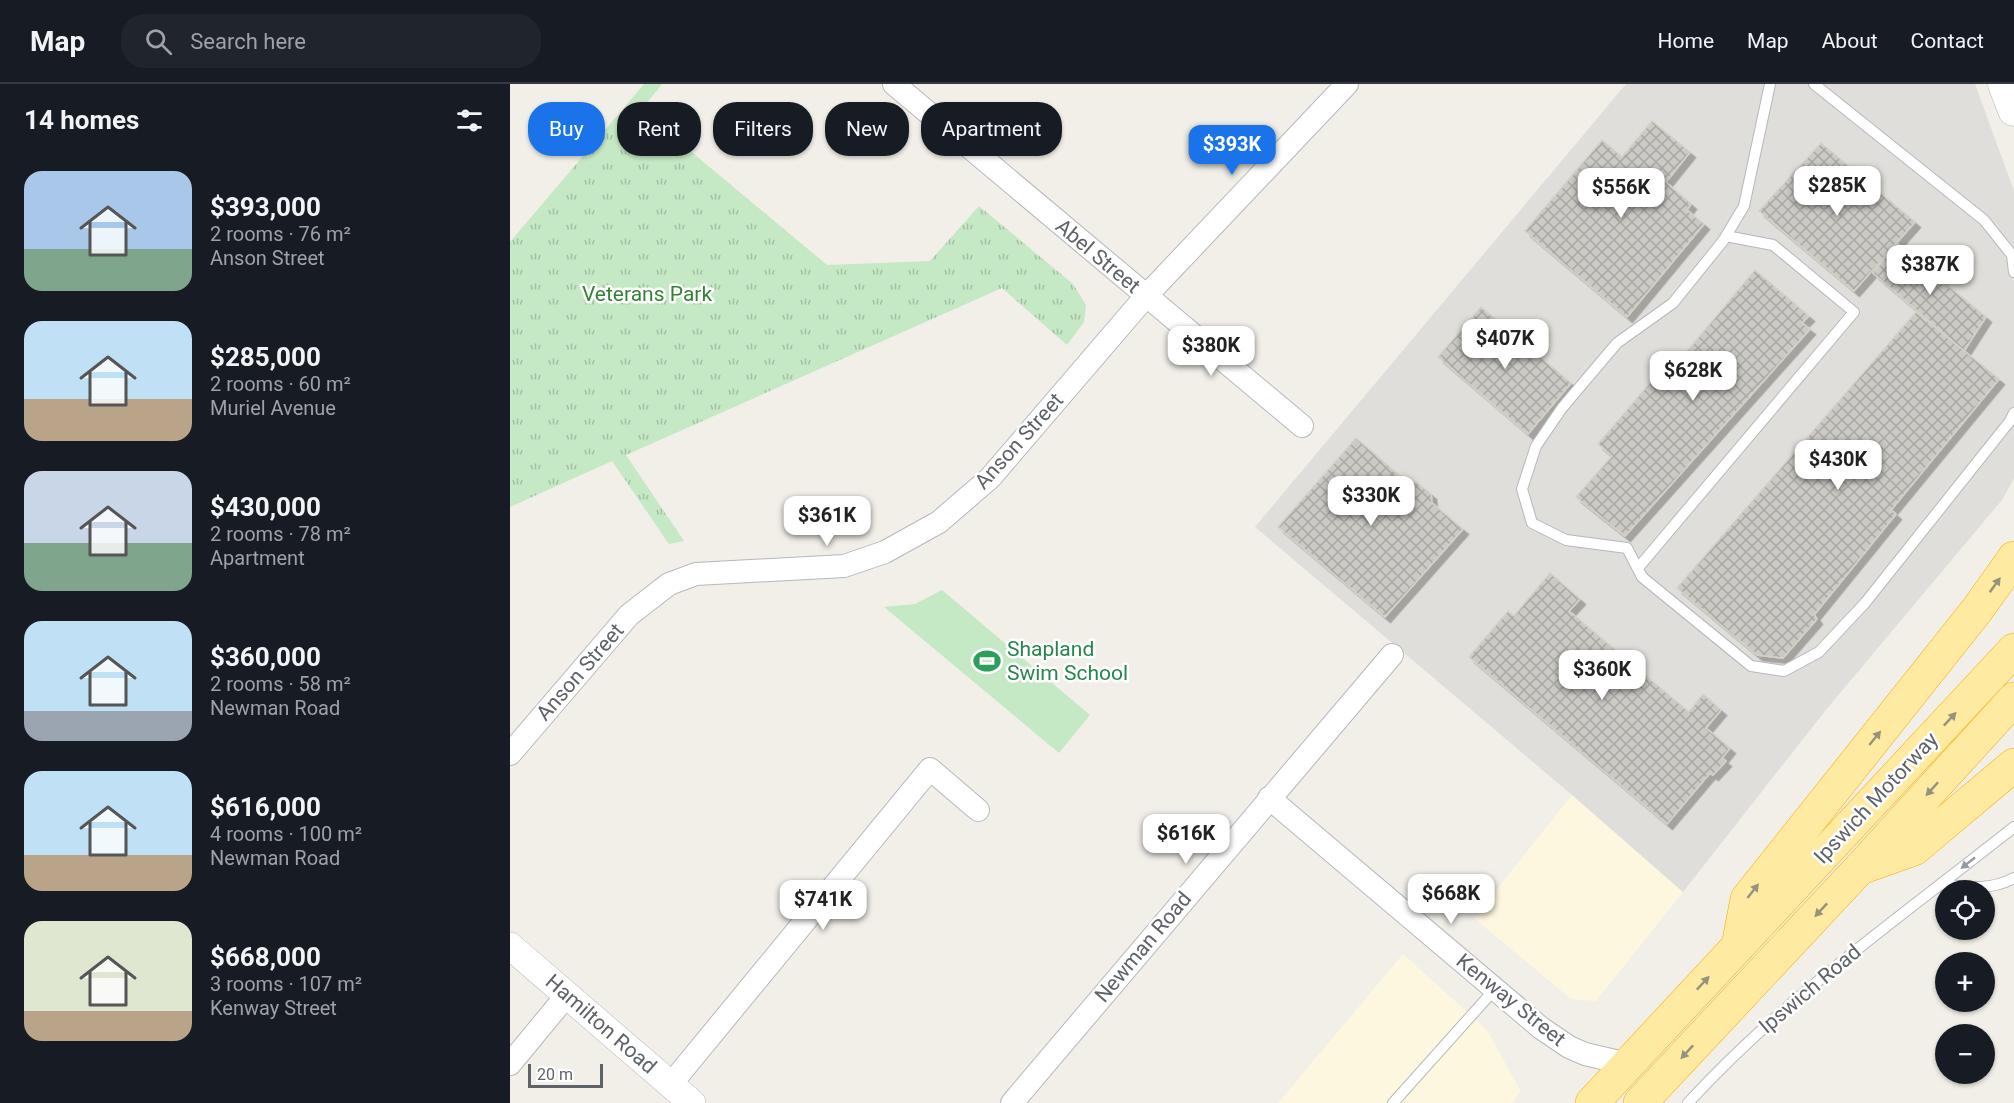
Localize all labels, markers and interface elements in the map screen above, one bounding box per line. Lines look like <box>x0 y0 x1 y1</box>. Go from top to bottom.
search box <box>121 14 541 68</box>
text: Map <box>30 25 85 58</box>
icon: search <box>142 25 175 58</box>
text: Search here <box>190 29 306 54</box>
text: Home <box>1658 29 1714 53</box>
text: Map <box>1747 29 1789 53</box>
text: About <box>1822 29 1878 53</box>
text: Contact <box>1911 29 1984 53</box>
chip: Buy <box>528 102 605 156</box>
chip: Rent <box>617 102 701 156</box>
chip: Filters <box>713 102 813 156</box>
chip: New <box>825 102 909 156</box>
chip: Apartment <box>921 102 1062 156</box>
icon: filters <box>453 104 486 137</box>
text: 14 homes <box>24 105 139 135</box>
pin: $393K <box>1190 125 1274 176</box>
text: $393K <box>1203 132 1261 156</box>
pin: $285K <box>1795 166 1879 217</box>
pin: $556K <box>1579 168 1663 219</box>
text: $285K <box>1808 173 1866 197</box>
text: $556K <box>1592 175 1650 199</box>
text: $393,000 <box>210 192 321 222</box>
icon: home <box>72 195 144 267</box>
street label: Abel Street <box>1051 214 1145 298</box>
text: 2 rooms · 76 m² <box>210 222 351 246</box>
pin: $387K <box>1888 245 1972 296</box>
text: Anson Street <box>210 246 325 270</box>
text: $387K <box>1901 252 1959 276</box>
park label: Veterans Park <box>582 282 712 306</box>
pin: $407K <box>1463 319 1547 370</box>
pin: $380K <box>1169 326 1253 377</box>
text: $407K <box>1476 326 1534 350</box>
text: $380K <box>1182 333 1240 357</box>
text: $285,000 <box>210 342 321 372</box>
icon: home <box>72 345 144 417</box>
pin: $628K <box>1651 351 1735 402</box>
text: $628K <box>1664 358 1722 382</box>
text: 2 rooms · 60 m² <box>210 372 351 396</box>
street label: Anson Street <box>970 388 1068 494</box>
text: Muriel Avenue <box>210 396 336 420</box>
pin: $430K <box>1796 440 1880 491</box>
text: $430K <box>1809 447 1867 471</box>
pin: $330K <box>1329 476 1413 527</box>
text: $330K <box>1342 483 1400 507</box>
text: $430,000 <box>210 492 321 522</box>
icon: home <box>72 495 144 567</box>
pin: $361K <box>785 496 869 547</box>
text: $361K <box>798 503 856 527</box>
text: 2 rooms · 78 m² <box>210 522 351 546</box>
text: Apartment <box>210 546 305 570</box>
one-way arrow <box>1989 577 2001 593</box>
street label: Anson Street <box>531 619 629 725</box>
place label: Shapland Swim School <box>1007 637 1128 685</box>
text: $360,000 <box>210 642 321 672</box>
icon: home <box>72 645 144 717</box>
sports icon: Shapland Swim School <box>972 646 1002 676</box>
pin: $360K <box>1560 650 1644 701</box>
text: $360K <box>1573 657 1631 681</box>
text: 2 rooms · 58 m² <box>210 672 351 696</box>
text: Newman Road <box>210 696 340 720</box>
one-way arrow <box>1943 712 1956 727</box>
street label: Ipswich Motorway <box>1809 728 1943 868</box>
one-way arrow <box>1868 731 1880 746</box>
one-way arrow <box>1926 782 1940 796</box>
text: $616,000 <box>210 792 321 822</box>
icon: home <box>72 795 144 867</box>
pin: $616K <box>1144 814 1228 865</box>
text: $616K <box>1157 821 1215 845</box>
text: 4 rooms · 100 m² <box>210 822 362 846</box>
text: Newman Road <box>210 846 340 870</box>
one-way arrow <box>1960 857 1976 870</box>
pin: $668K <box>1409 874 1493 925</box>
pin: $741K <box>781 880 865 931</box>
map controls <box>1935 880 1995 1084</box>
button: locate <box>1935 880 1995 940</box>
text: $668K <box>1422 881 1480 905</box>
one-way arrow <box>1747 883 1759 898</box>
text: $741K <box>794 887 852 911</box>
street label: Newman Road <box>1090 887 1196 1007</box>
one-way arrow <box>1815 902 1828 917</box>
street label: Ipswich Road <box>1754 940 1866 1038</box>
text: $668,000 <box>210 942 321 972</box>
icon: home <box>72 945 144 1017</box>
street label: Kenway Street <box>1452 949 1570 1051</box>
button: + <box>1935 952 1995 1012</box>
street label: Hamilton Road <box>541 969 661 1079</box>
text: 3 rooms · 107 m² <box>210 972 362 996</box>
one-way arrow <box>1696 976 1710 991</box>
text: Kenway Street <box>210 996 337 1020</box>
button: − <box>1935 1024 1995 1084</box>
one-way arrow <box>1681 1044 1695 1058</box>
scale bar <box>528 1061 603 1088</box>
text: 20 m <box>537 1065 573 1084</box>

